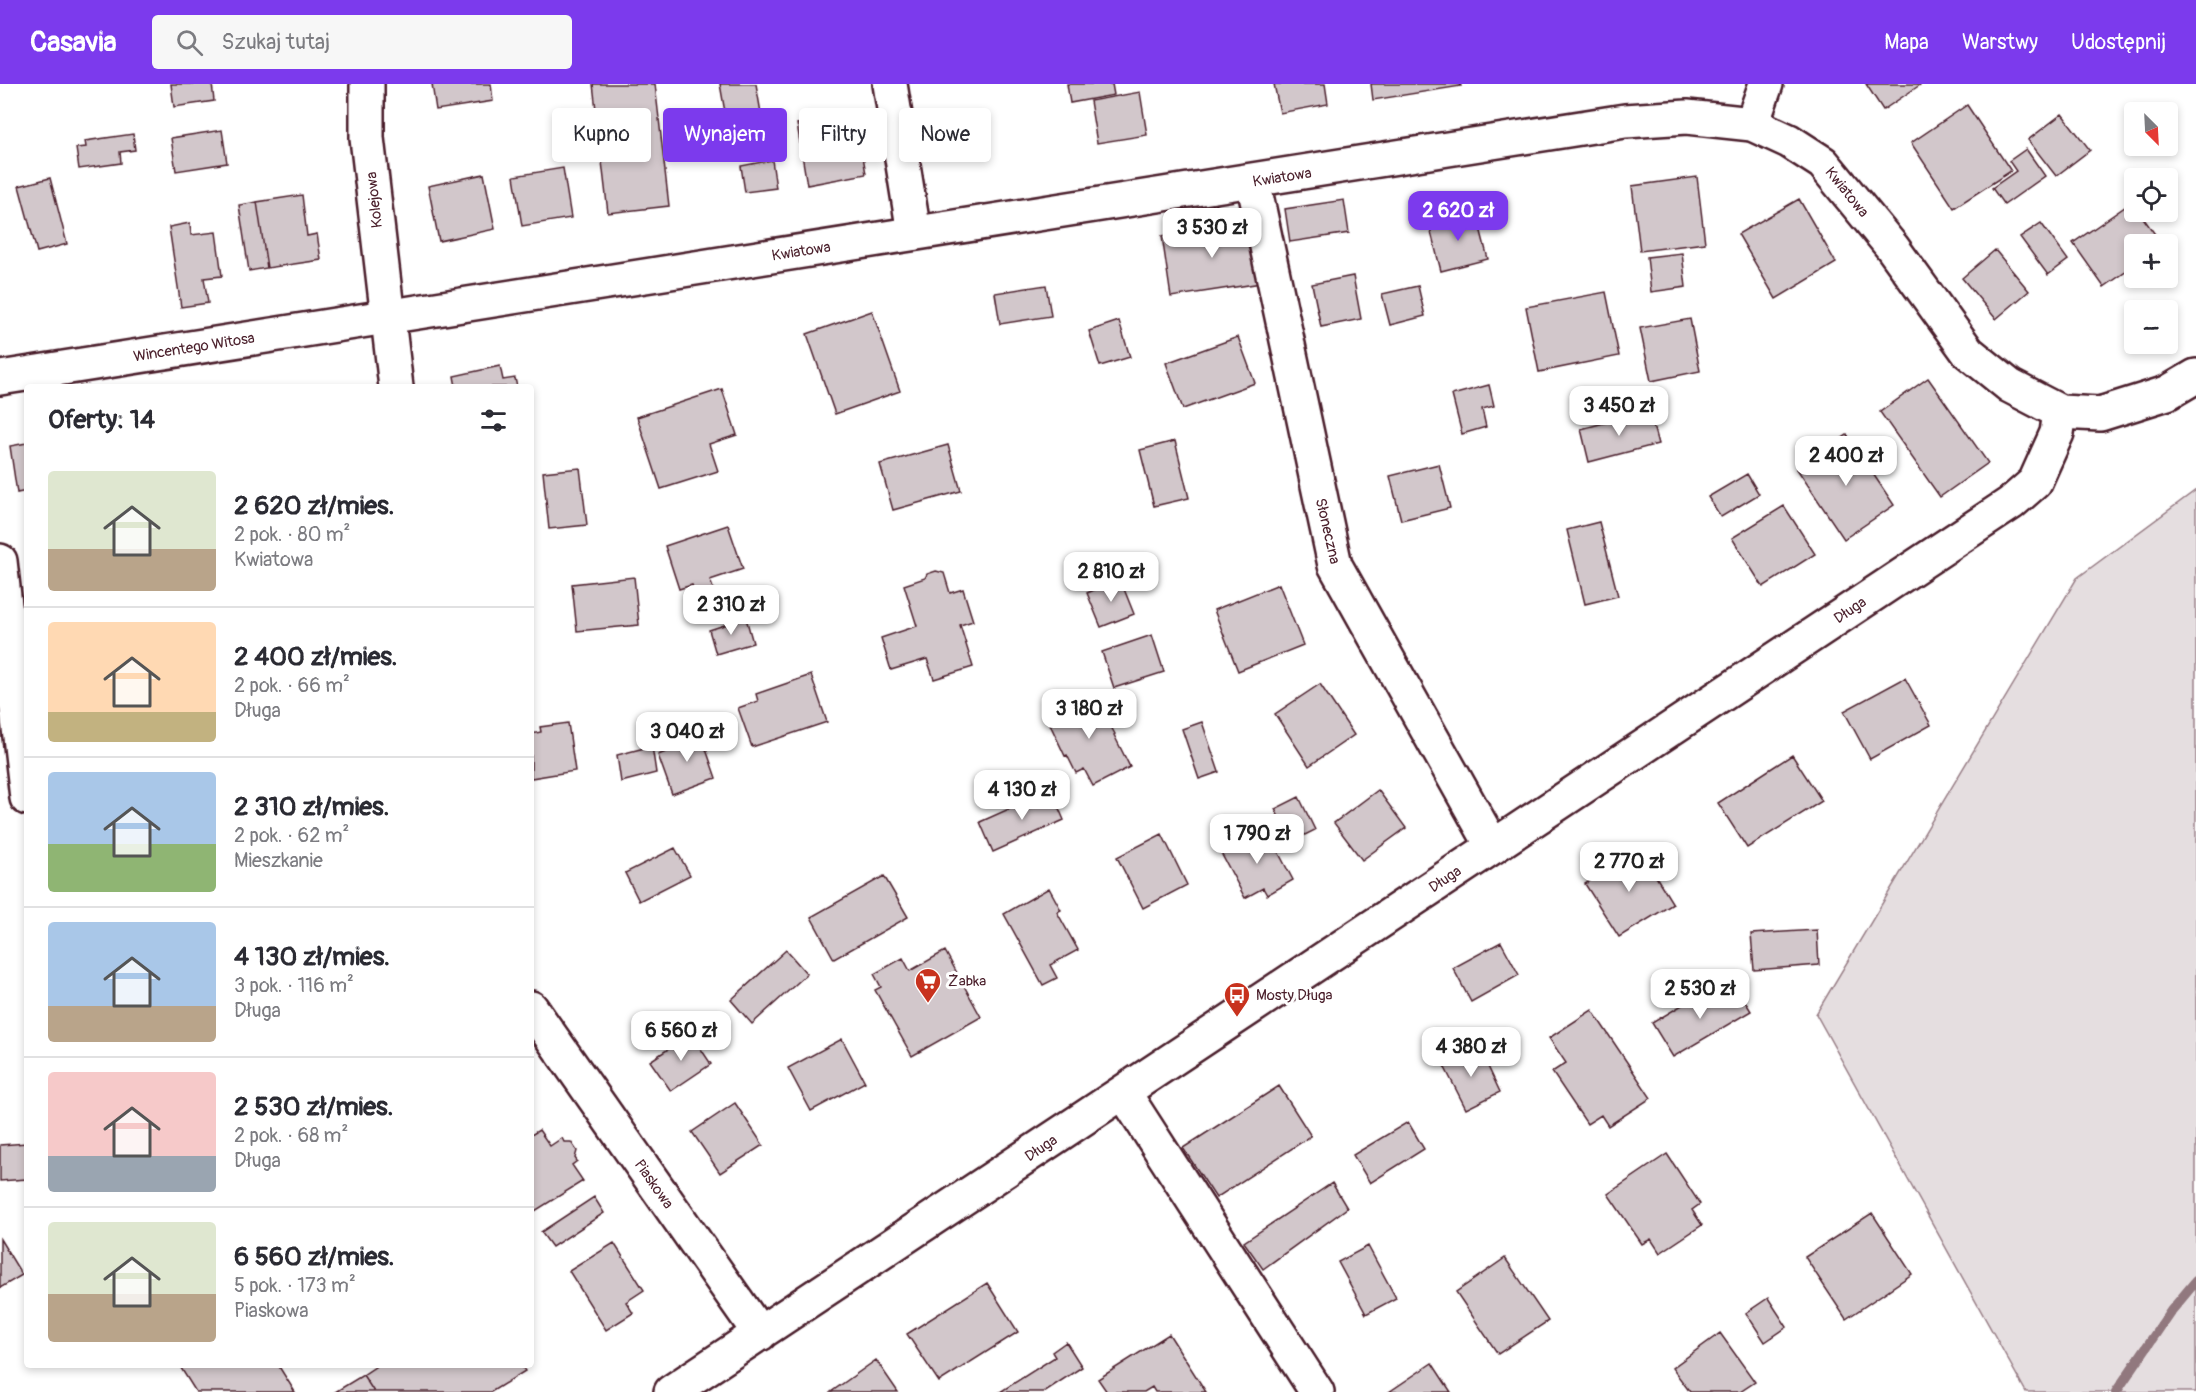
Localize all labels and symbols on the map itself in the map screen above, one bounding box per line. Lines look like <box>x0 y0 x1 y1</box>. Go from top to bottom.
north arrow <box>2124 102 2178 156</box>
street label: Kwiatowa <box>1251 163 1313 192</box>
street label: Kwiatowa <box>1821 163 1873 221</box>
street label: Kolejowa <box>362 171 387 229</box>
pin: 2 620 zł <box>1396 191 1520 242</box>
pin: 3 530 zł <box>1150 208 1274 259</box>
street label: Kwiatowa <box>770 237 832 266</box>
street label: Wincentego Witosa <box>132 329 256 366</box>
pin: 3 450 zł <box>1557 386 1681 437</box>
pin: 2 400 zł <box>1784 436 1908 487</box>
street label: Słoneczna <box>1311 496 1344 566</box>
pin: 2 810 zł <box>1049 552 1173 603</box>
pin: 2 310 zł <box>669 585 793 636</box>
street label: Długa <box>1830 593 1870 628</box>
pin: 3 180 zł <box>1027 689 1151 740</box>
pin: 3 040 zł <box>625 712 749 763</box>
pin: 4 130 zł <box>960 770 1084 821</box>
pin: 1 790 zł <box>1195 814 1319 865</box>
pin: 2 770 zł <box>1567 842 1691 893</box>
street label: Długa <box>1425 862 1465 897</box>
supermarket icon: Żabka <box>913 966 943 1004</box>
pin: 2 530 zł <box>1638 969 1762 1020</box>
place label: Żabka <box>948 972 986 991</box>
bus stop icon: Mosty Długa <box>1222 980 1252 1018</box>
place label: Mosty Długa <box>1256 986 1332 1005</box>
pin: 6 560 zł <box>619 1011 743 1062</box>
pin: 4 380 zł <box>1409 1027 1533 1078</box>
street label: Długa <box>1021 1131 1061 1166</box>
street label: Piaskowa <box>630 1156 677 1213</box>

